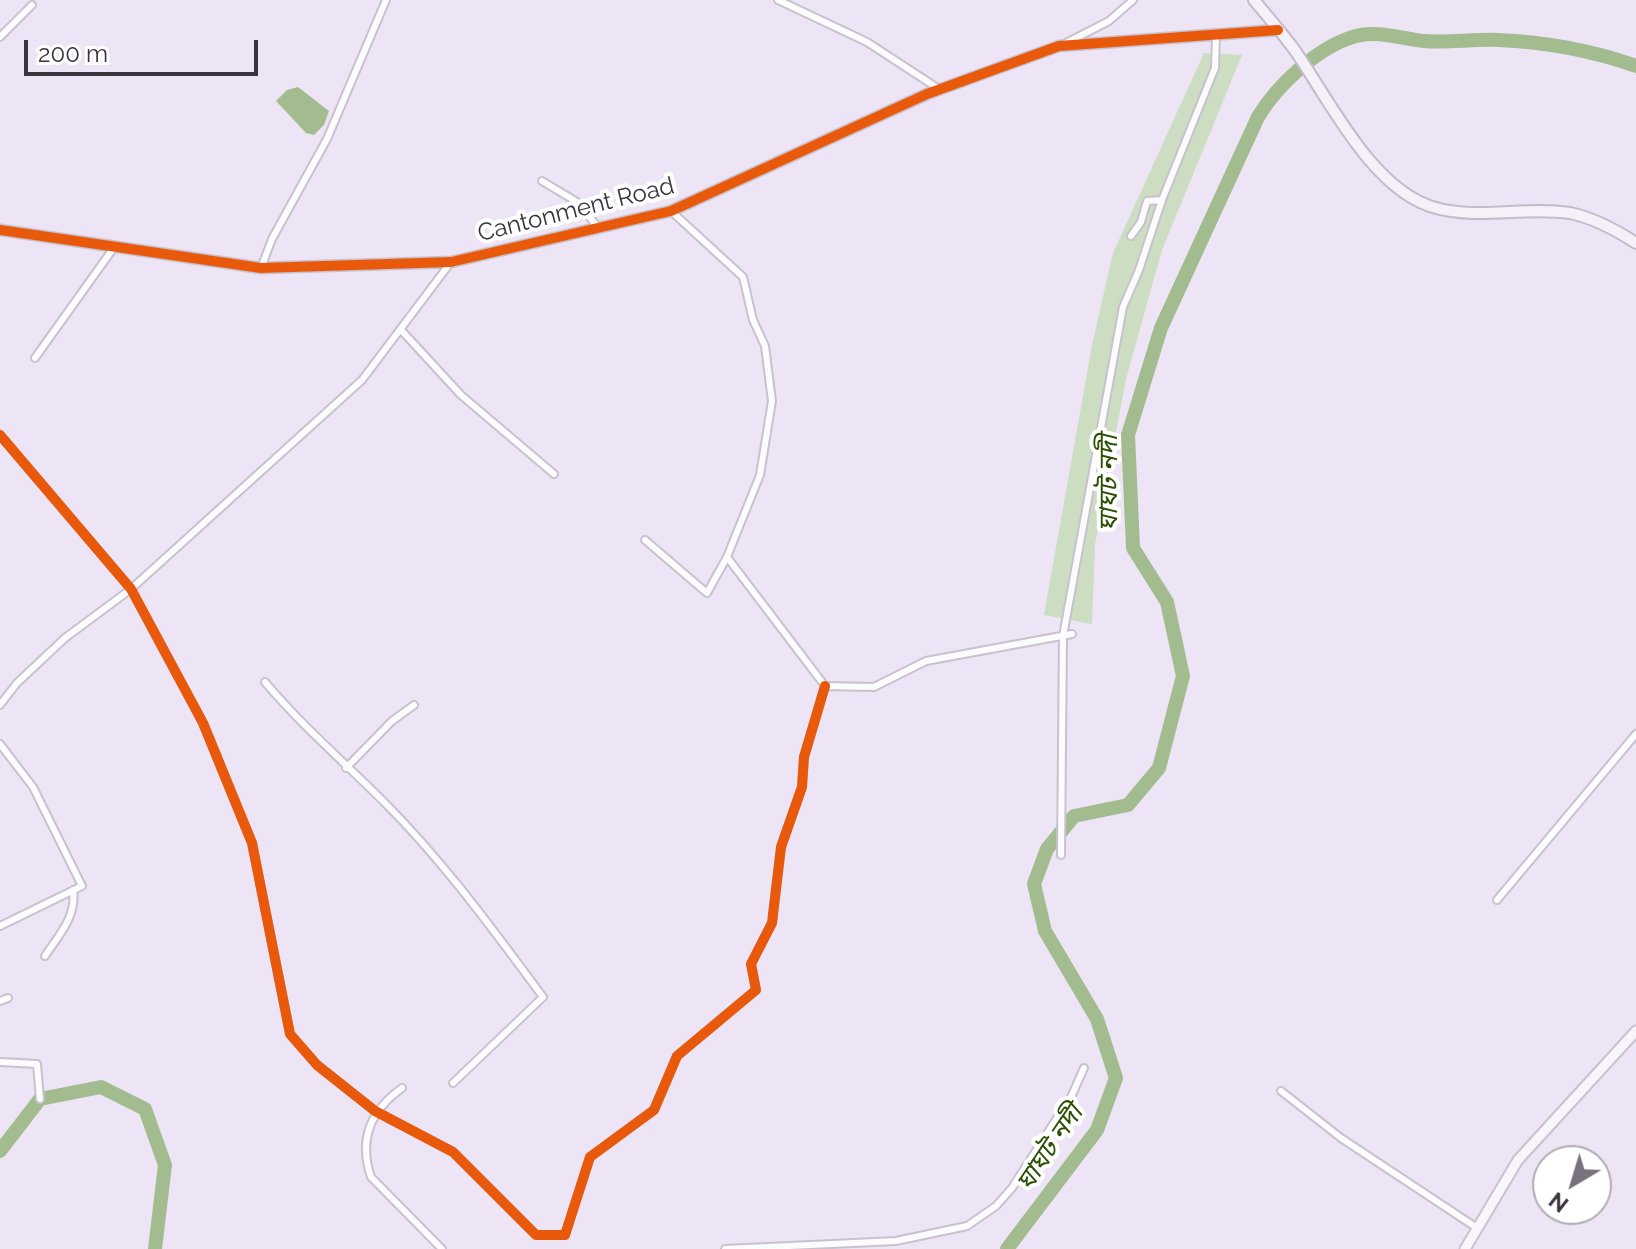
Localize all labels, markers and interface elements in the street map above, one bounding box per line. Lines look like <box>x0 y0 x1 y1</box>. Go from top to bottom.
scale bar <box>28 24 262 74</box>
text: 200 m <box>38 39 108 68</box>
street label: Cantonment Road <box>475 172 677 248</box>
water label: ঘাঘট নদী <box>1093 435 1125 531</box>
water label: ঘাঘট নদী <box>1010 1099 1090 1197</box>
north arrow <box>1532 1145 1612 1225</box>
text: N <box>1544 1187 1573 1218</box>

